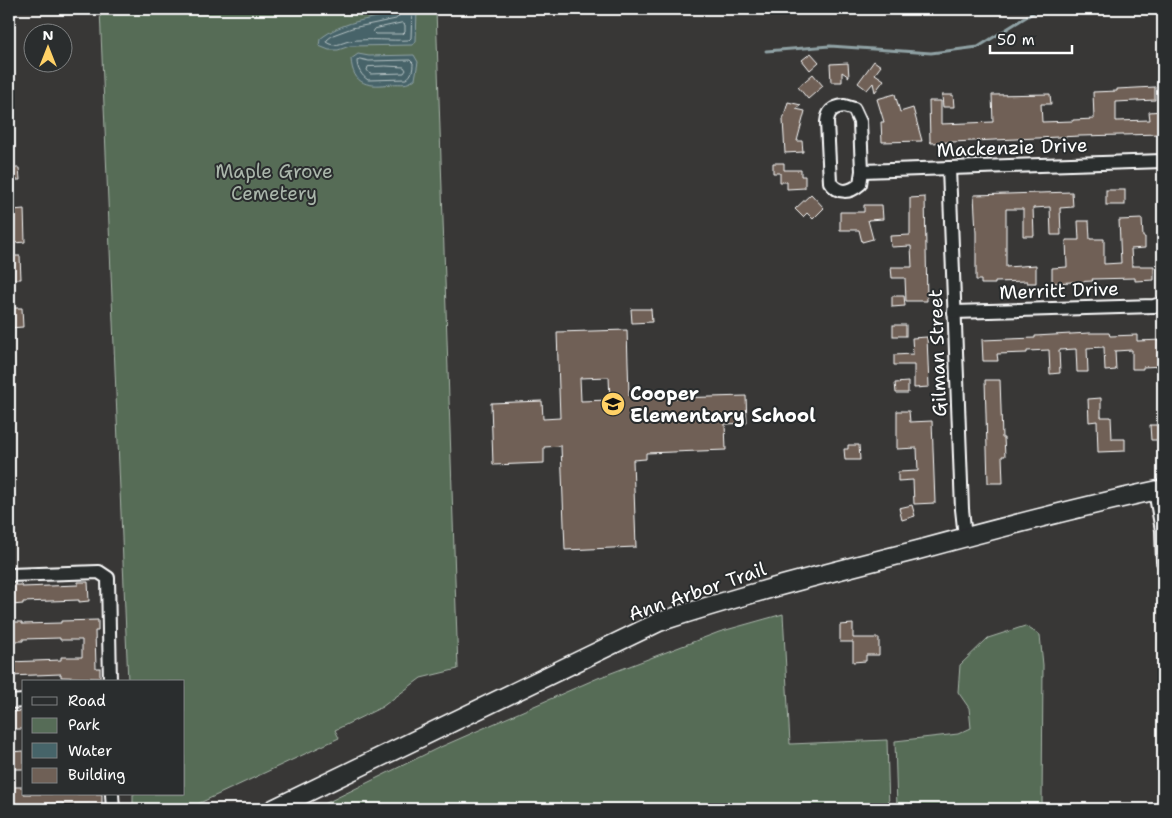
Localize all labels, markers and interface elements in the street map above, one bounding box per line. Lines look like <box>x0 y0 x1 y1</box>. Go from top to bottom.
north arrow <box>22 22 72 72</box>
scale bar <box>990 22 1072 54</box>
text: N <box>42 26 54 44</box>
text: 50 m <box>997 30 1035 50</box>
street label: Mackenzie Drive <box>936 132 1088 163</box>
park label: Maple Grove Cemetery <box>215 159 333 206</box>
street label: Merritt Drive <box>999 276 1119 305</box>
street label: Gilman Street <box>923 289 952 417</box>
place label: Cooper Elementary School <box>630 381 816 428</box>
school or university icon: Cooper Elementary School <box>600 391 626 417</box>
street label: Ann Arbor Trail <box>625 556 769 627</box>
legend <box>22 680 185 796</box>
text: Road <box>68 691 106 711</box>
text: Park <box>68 715 100 735</box>
text: Water <box>68 741 112 761</box>
text: Building <box>68 765 125 785</box>

